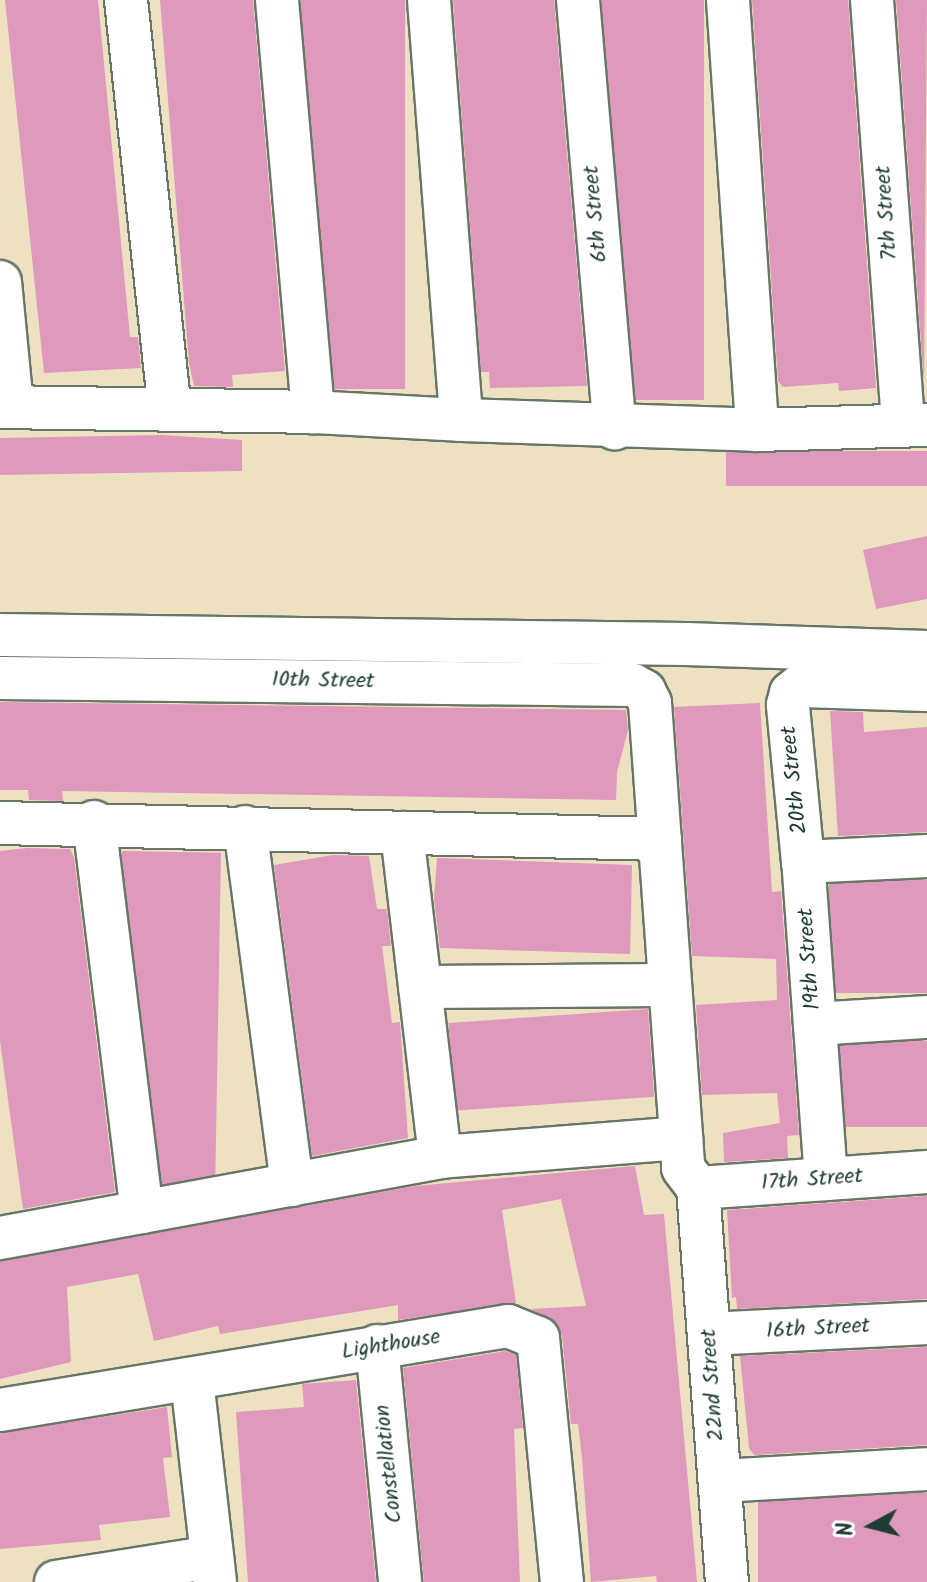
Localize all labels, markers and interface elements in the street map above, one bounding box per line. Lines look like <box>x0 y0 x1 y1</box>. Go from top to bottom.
street label: 6th Street <box>579 164 613 264</box>
street label: 7th Street <box>871 165 903 261</box>
street label: 10th Street <box>271 667 375 695</box>
street label: 20th Street <box>776 725 814 835</box>
street label: 19th Street <box>793 907 827 1011</box>
street label: 17th Street <box>760 1163 864 1197</box>
street label: 16th Street <box>765 1313 871 1345</box>
street label: Lighthouse <box>340 1324 442 1366</box>
street label: 22nd Street <box>696 1328 730 1442</box>
street label: Constellation <box>370 1403 408 1525</box>
north arrow <box>831 1486 911 1566</box>
text: N <box>828 1520 865 1538</box>

